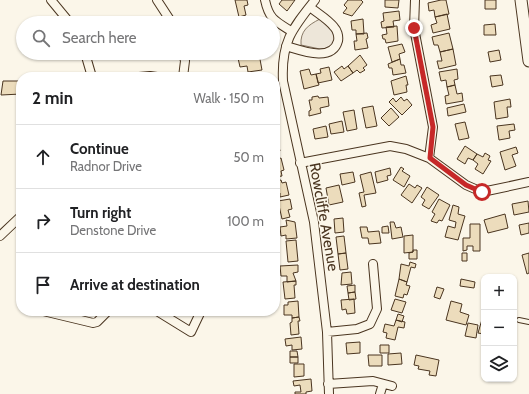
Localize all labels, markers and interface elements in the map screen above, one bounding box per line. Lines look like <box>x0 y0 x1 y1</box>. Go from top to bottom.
search box <box>16 16 280 60</box>
route end <box>405 19 423 37</box>
icon: search <box>30 27 52 49</box>
text: Search here <box>62 29 137 47</box>
text: 2 min <box>32 88 73 108</box>
text: Walk · 150 m <box>193 90 264 106</box>
text: Continue <box>70 140 129 158</box>
icon: ahead <box>32 146 54 168</box>
text: 50 m <box>234 149 264 165</box>
text: Radnor Drive <box>70 158 142 174</box>
street label: Rowcliffe Avenue <box>306 161 342 273</box>
route start <box>473 183 491 201</box>
text: Turn right <box>70 204 131 222</box>
icon: right <box>32 210 54 232</box>
text: 100 m <box>227 213 264 229</box>
text: Denstone Drive <box>70 222 156 238</box>
icon: arrive <box>32 274 54 296</box>
map controls <box>481 274 517 382</box>
button: + <box>481 274 517 310</box>
text: Arrive at destination <box>70 276 200 294</box>
button: − <box>481 310 517 346</box>
button: layers <box>481 346 517 382</box>

